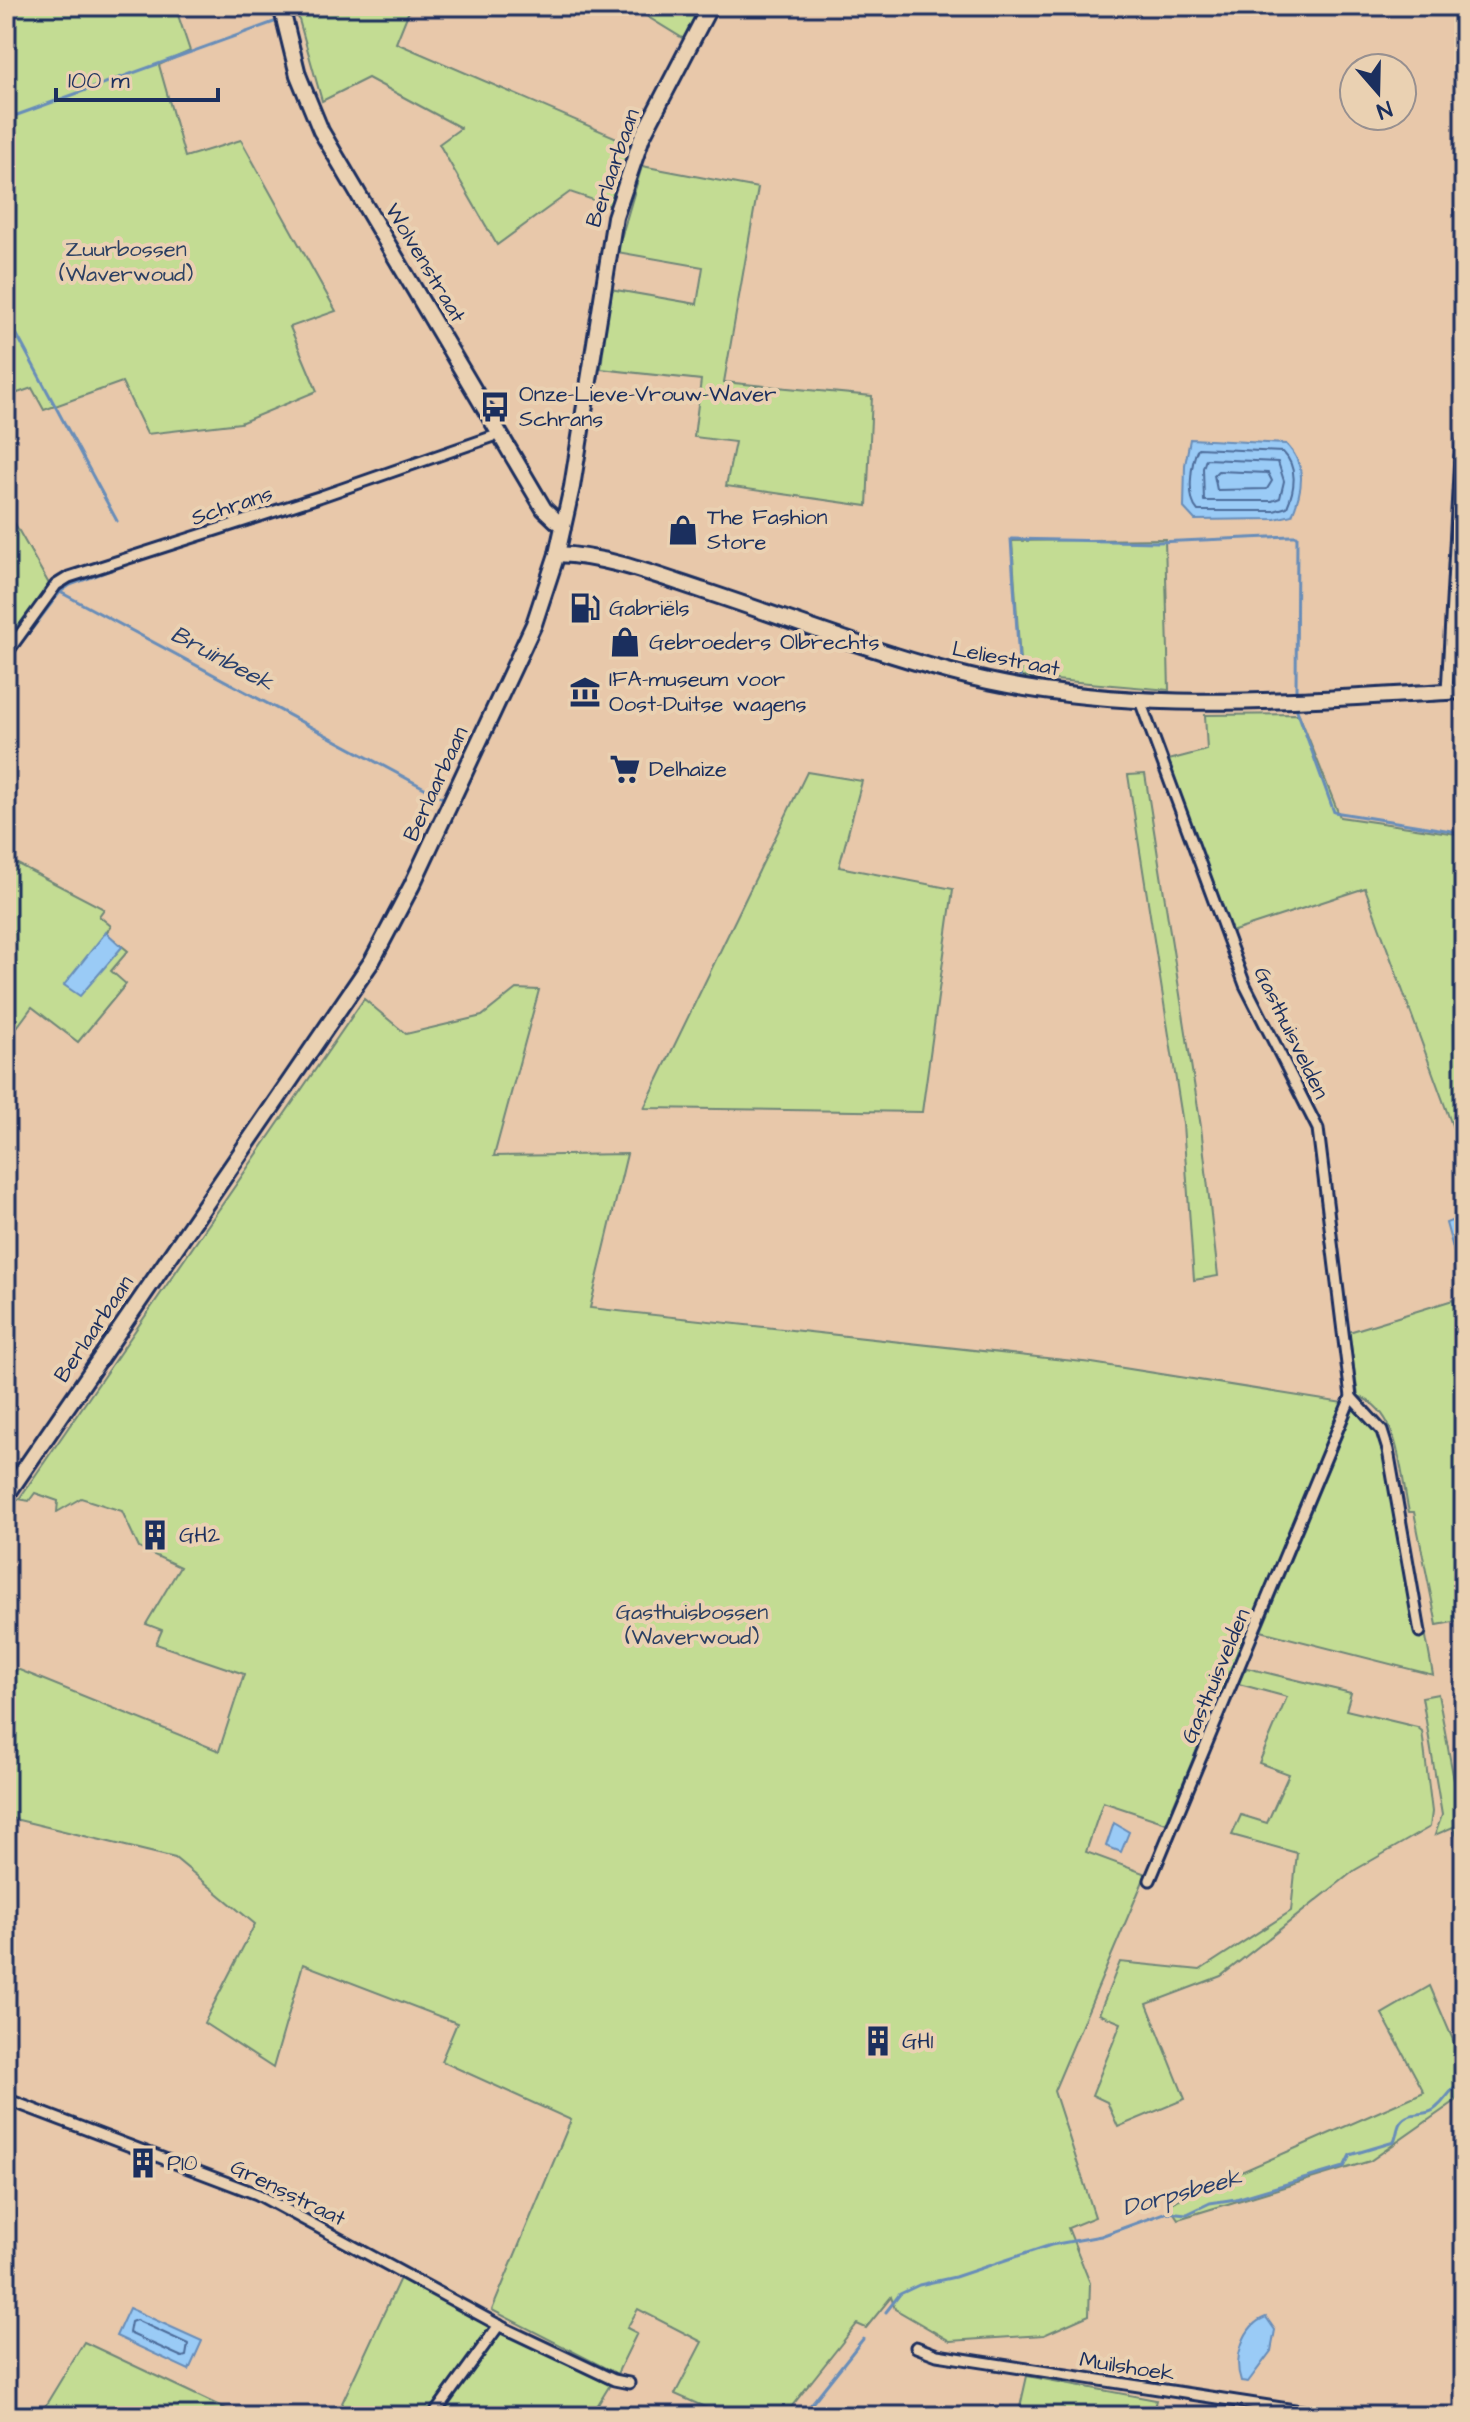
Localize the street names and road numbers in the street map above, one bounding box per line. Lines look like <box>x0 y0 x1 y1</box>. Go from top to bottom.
street label: Berlaarbaan <box>578 105 648 231</box>
street label: Wolvenstraat <box>377 197 473 329</box>
street label: Schrans <box>187 478 277 534</box>
street label: Leliestraat <box>949 633 1063 685</box>
street label: Berlaarbaan <box>396 722 476 846</box>
street label: Gasthuisvelden <box>1246 962 1336 1104</box>
street label: Berlaarbaan <box>47 1269 141 1389</box>
street label: Gasthuisvelden <box>1174 1604 1258 1748</box>
street label: Grensstraat <box>225 2152 351 2234</box>
street label: Muilshoek <box>1077 2344 1177 2390</box>

